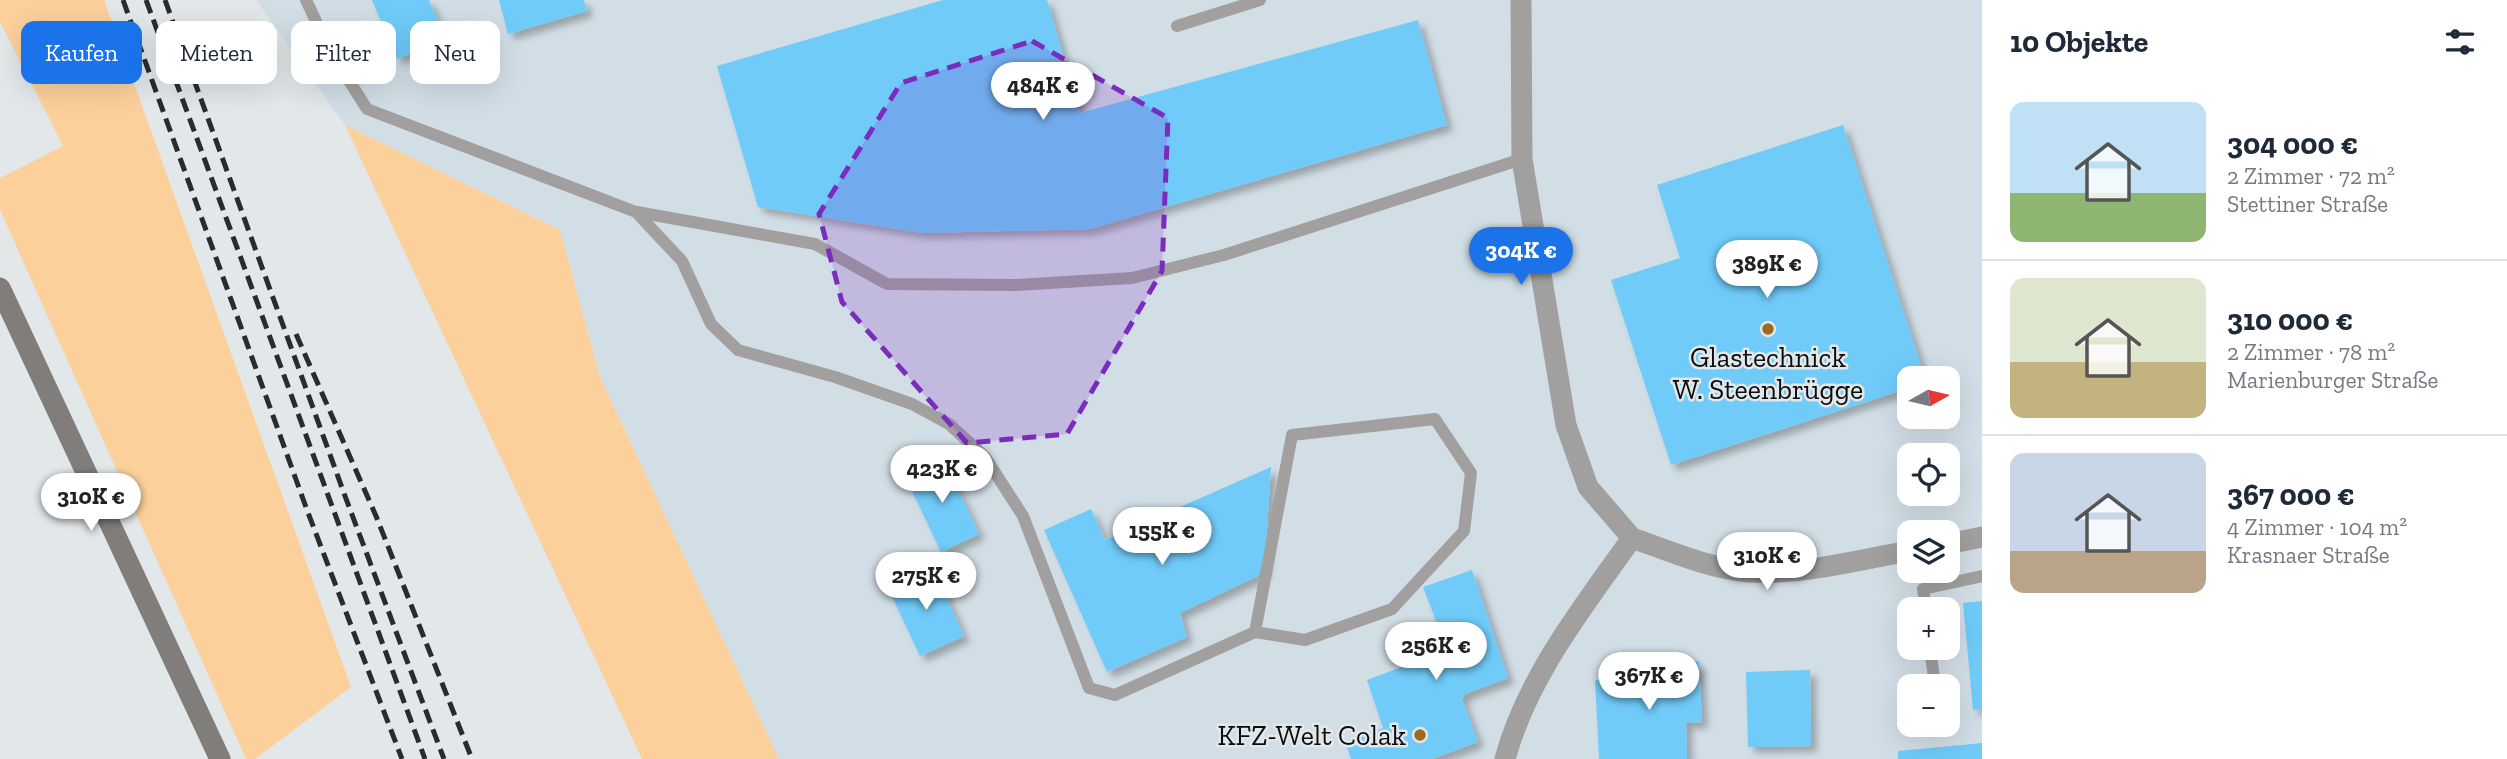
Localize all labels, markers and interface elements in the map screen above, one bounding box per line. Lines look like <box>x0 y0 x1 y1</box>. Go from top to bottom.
chip: Kaufen <box>21 21 142 84</box>
chip: Mieten <box>156 21 277 84</box>
chip: Filter <box>291 21 396 84</box>
chip: Neu <box>410 21 500 84</box>
icon: filters <box>2441 23 2479 61</box>
text: 10 Objekte <box>2010 24 2148 60</box>
pin: 484K € <box>986 62 1100 122</box>
text: 484K € <box>1007 71 1079 99</box>
text: 304 000 € <box>2227 126 2358 162</box>
icon: home <box>2066 130 2150 214</box>
text: 2 Zimmer · 72 m² <box>2227 162 2395 190</box>
text: Stettiner Straße <box>2227 190 2388 218</box>
pin: 304K € <box>1464 228 1578 287</box>
text: 304K € <box>1485 236 1557 264</box>
pin: 389K € <box>1710 240 1824 300</box>
text: 389K € <box>1732 249 1802 277</box>
text: 310 000 € <box>2227 302 2353 338</box>
icon: home <box>2066 306 2150 390</box>
marker: Glastechnick W. Steenbrügge <box>1760 321 1776 337</box>
text: 2 Zimmer · 78 m² <box>2227 338 2395 366</box>
place label: Glastechnick W. Steenbrügge <box>1673 341 1863 406</box>
north arrow <box>1897 366 1960 429</box>
map controls <box>1897 366 1960 737</box>
text: Marienburger Straße <box>2227 366 2438 394</box>
button: locate <box>1897 443 1960 506</box>
pin: 423K € <box>885 446 999 505</box>
text: 423K € <box>906 454 978 482</box>
pin: 310K € <box>34 474 148 533</box>
text: 367 000 € <box>2227 477 2355 513</box>
icon: home <box>2066 481 2150 565</box>
text: 310K € <box>57 482 125 510</box>
pin: 155K € <box>1105 508 1219 567</box>
text: 4 Zimmer · 104 m² <box>2227 513 2407 541</box>
text: 155K € <box>1129 516 1195 544</box>
button: layers <box>1897 520 1960 583</box>
pin: 310K € <box>1710 532 1824 592</box>
text: 310K € <box>1733 541 1801 569</box>
text: Krasnaer Straße <box>2227 541 2390 569</box>
pin: 275K € <box>869 552 983 612</box>
text: 275K € <box>891 561 961 589</box>
button: + <box>1897 597 1960 660</box>
pin: 256K € <box>1379 622 1493 682</box>
text: 256K € <box>1401 631 1471 659</box>
pin: 367K € <box>1592 652 1706 712</box>
text: 367K € <box>1614 661 1684 689</box>
button: − <box>1897 674 1960 737</box>
place label: KFZ-Welt Colak <box>1218 719 1406 752</box>
marker: KFZ-Welt Colak <box>1412 727 1428 743</box>

